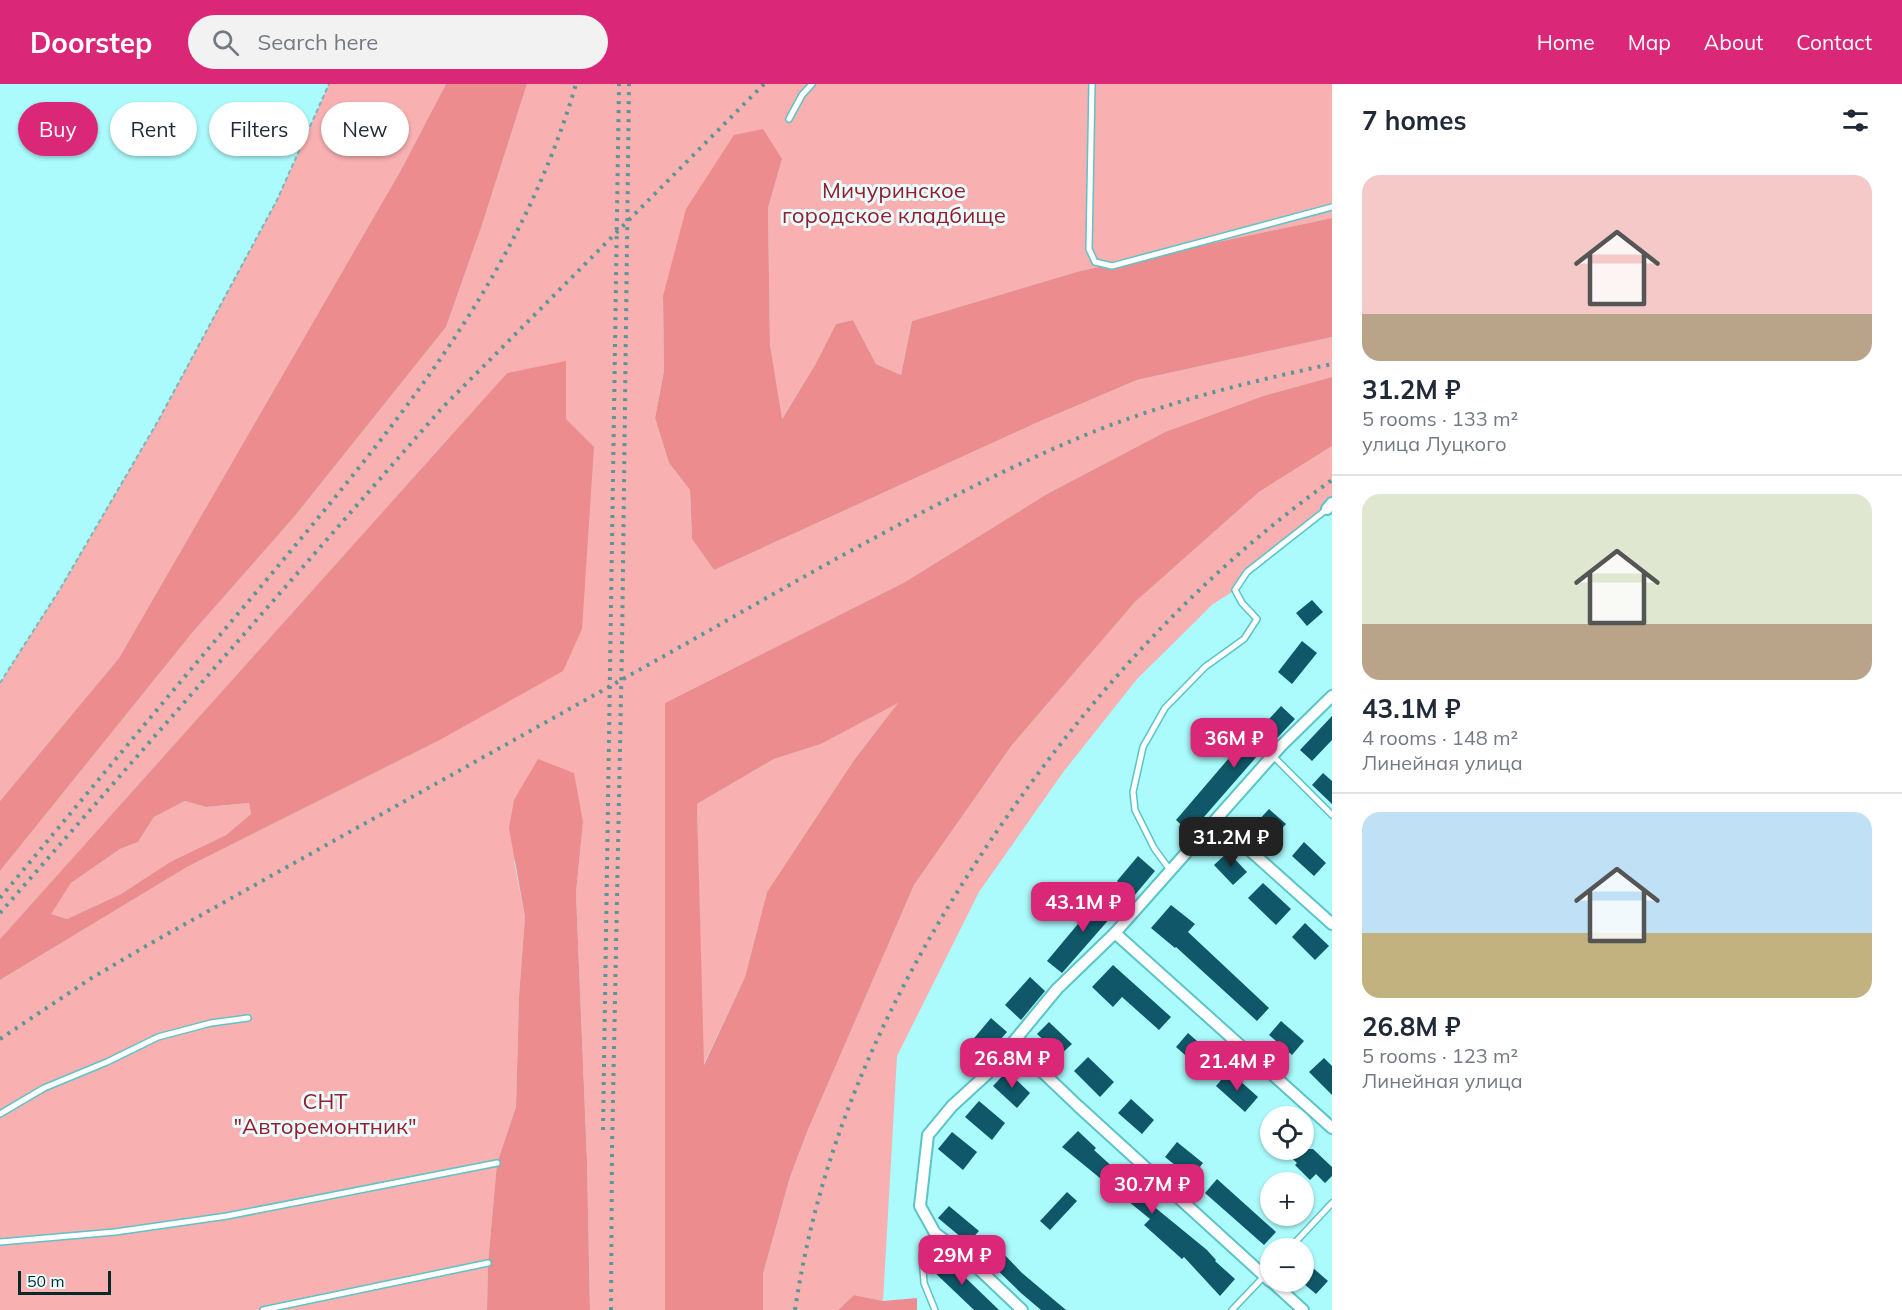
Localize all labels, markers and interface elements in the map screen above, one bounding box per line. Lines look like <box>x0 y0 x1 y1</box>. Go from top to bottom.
search box <box>188 15 608 69</box>
text: Doorstep <box>30 25 152 60</box>
icon: search <box>209 26 242 59</box>
text: Search here <box>257 28 378 56</box>
text: Home <box>1537 29 1595 55</box>
text: Map <box>1628 29 1671 55</box>
text: About <box>1704 29 1763 55</box>
text: Contact <box>1796 29 1872 55</box>
chip: Buy <box>18 102 98 156</box>
chip: Rent <box>110 102 197 156</box>
chip: Filters <box>209 102 309 156</box>
chip: New <box>321 102 409 156</box>
text: 7 homes <box>1362 104 1466 137</box>
icon: filters <box>1839 104 1872 137</box>
park label: Мичуринское городское кладбище <box>782 176 1006 229</box>
icon: home <box>1563 214 1671 322</box>
text: 31.2M ₽ <box>1362 373 1461 406</box>
text: 5 rooms · 133 m² <box>1362 406 1518 431</box>
text: улица Луцкого <box>1362 431 1507 456</box>
icon: home <box>1563 533 1671 641</box>
text: 43.1M ₽ <box>1362 692 1461 725</box>
pin: 36M ₽ <box>1192 718 1276 769</box>
text: 36M ₽ <box>1205 725 1263 750</box>
text: 4 rooms · 148 m² <box>1362 725 1518 750</box>
text: Линейная улица <box>1362 750 1523 775</box>
pin: 31.2M ₽ <box>1176 817 1286 868</box>
text: 31.2M ₽ <box>1193 824 1269 849</box>
icon: home <box>1563 851 1671 959</box>
pin: 43.1M ₽ <box>1028 882 1138 933</box>
text: 43.1M ₽ <box>1045 889 1121 914</box>
text: 26.8M ₽ <box>1362 1010 1461 1043</box>
pin: 26.8M ₽ <box>957 1038 1067 1089</box>
pin: 21.4M ₽ <box>1182 1041 1292 1092</box>
text: 5 rooms · 123 m² <box>1362 1043 1518 1068</box>
text: 26.8M ₽ <box>974 1045 1050 1070</box>
text: 21.4M ₽ <box>1199 1048 1275 1073</box>
text: Линейная улица <box>1362 1068 1523 1093</box>
park label: СНТ "Авторемонтник" <box>233 1087 417 1140</box>
map controls <box>1260 1106 1314 1292</box>
button: locate <box>1260 1106 1314 1160</box>
pin: 30.7M ₽ <box>1097 1164 1207 1215</box>
text: 30.7M ₽ <box>1114 1171 1190 1196</box>
button: + <box>1260 1172 1314 1226</box>
pin: 29M ₽ <box>920 1235 1004 1286</box>
button: − <box>1260 1238 1314 1292</box>
text: 29M ₽ <box>933 1242 991 1267</box>
scale bar <box>18 1268 111 1296</box>
text: 50 m <box>27 1271 64 1291</box>

